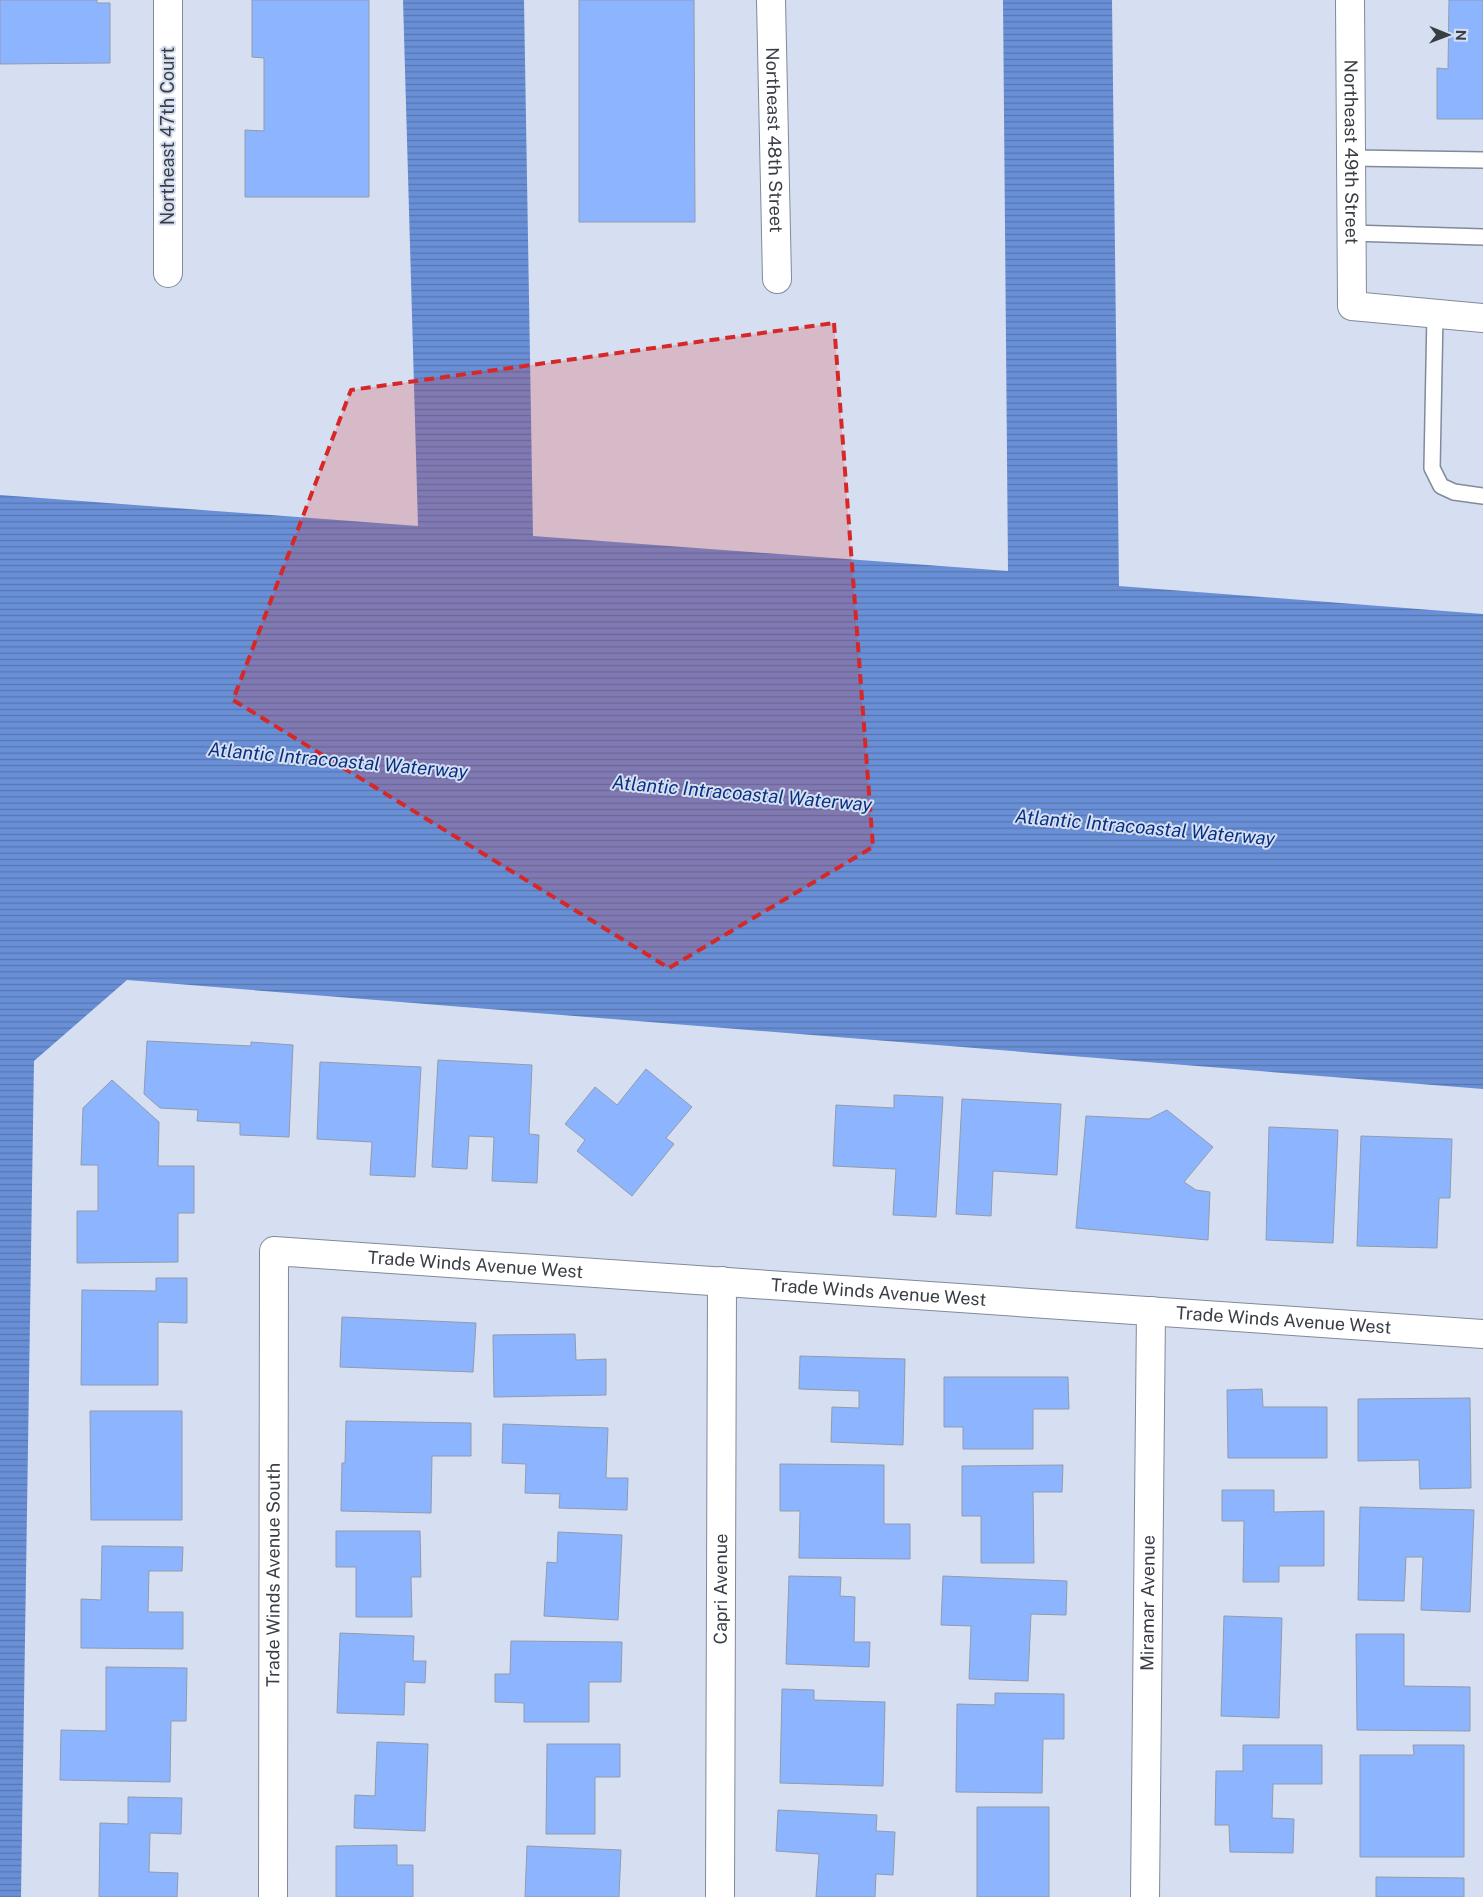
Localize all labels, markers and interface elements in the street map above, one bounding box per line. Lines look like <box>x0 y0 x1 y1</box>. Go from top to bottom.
north arrow <box>1423 10 1473 60</box>
text: N <box>1453 30 1469 41</box>
street label: Northeast 47th Court <box>157 47 178 225</box>
street label: Northeast 48th Street <box>762 47 787 233</box>
street label: Northeast 49th Street <box>1340 59 1363 245</box>
water label: Atlantic Intracoastal Waterway <box>207 738 469 782</box>
water label: Atlantic Intracoastal Waterway <box>611 771 873 815</box>
water label: Atlantic Intracoastal Waterway <box>1014 805 1276 849</box>
street label: Trade Winds Avenue West <box>367 1246 584 1282</box>
street label: Trade Winds Avenue West <box>770 1274 987 1310</box>
street label: Trade Winds Avenue West <box>1175 1302 1392 1338</box>
street label: Trade Winds Avenue South <box>262 1463 284 1687</box>
street label: Capri Avenue <box>710 1534 731 1644</box>
street label: Miramar Avenue <box>1136 1535 1159 1671</box>

